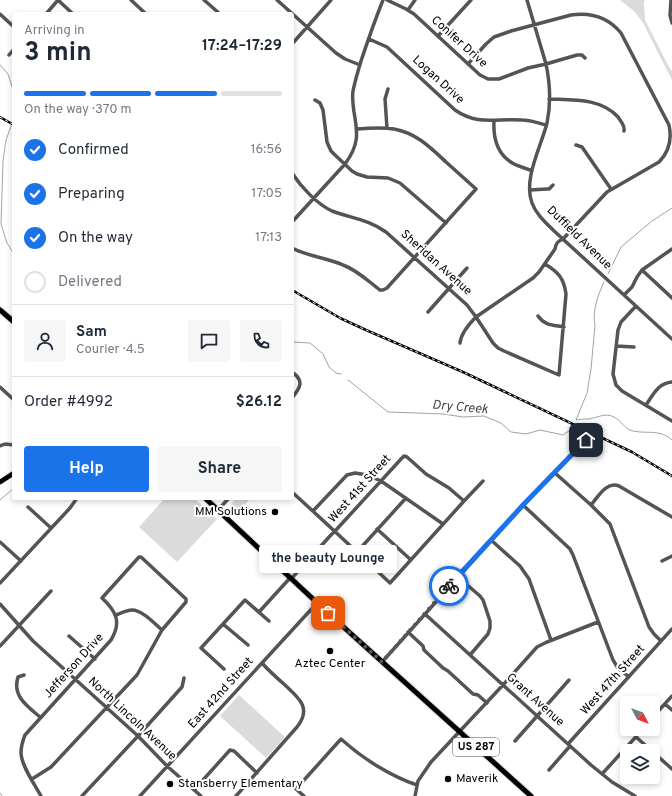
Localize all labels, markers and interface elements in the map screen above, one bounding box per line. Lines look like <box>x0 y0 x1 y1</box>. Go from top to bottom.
street label: Conifer Drive <box>427 12 491 72</box>
text: Arriving in <box>24 23 85 39</box>
text: 3 min <box>24 37 92 70</box>
text: 17:24–17:29 <box>202 37 282 56</box>
street label: Logan Drive <box>409 52 467 108</box>
text: On the way · 370 m <box>24 102 132 118</box>
icon: check <box>24 139 46 161</box>
text: Confirmed <box>58 141 129 160</box>
text: 16:56 <box>251 142 282 158</box>
icon: check <box>24 183 46 205</box>
text: Preparing <box>58 185 125 204</box>
text: 17:05 <box>252 186 282 202</box>
street label: Duffield Avenue <box>543 203 615 273</box>
icon: check <box>24 227 46 249</box>
street label: Sheridan Avenue <box>397 227 475 299</box>
text: On the way <box>58 229 133 248</box>
text: 17:13 <box>255 230 282 246</box>
text: Delivered <box>58 273 122 292</box>
button: person <box>24 320 66 362</box>
button: chat <box>188 320 230 362</box>
button: phone <box>240 320 282 362</box>
text: Sam <box>76 323 107 342</box>
text: Courier · 4.5 <box>76 342 145 358</box>
text: Order #4992 <box>24 393 113 412</box>
text: $26.12 <box>236 393 282 412</box>
water label: Dry Creek <box>431 398 489 418</box>
pin <box>569 423 603 457</box>
icon: home <box>575 429 597 451</box>
button: Help <box>24 446 149 492</box>
button: Share <box>157 446 282 492</box>
street label: West 41st Street <box>325 451 395 527</box>
place label: MM Solutions <box>195 504 267 520</box>
marker: MM Solutions <box>270 507 280 517</box>
callout: the beauty Lounge <box>259 545 397 573</box>
text: the beauty Lounge <box>271 551 385 567</box>
courier <box>429 566 469 606</box>
icon: bike <box>438 575 460 597</box>
pin <box>311 596 345 630</box>
icon: bag <box>317 602 339 624</box>
street label: Jefferson Drive <box>40 630 108 702</box>
street label: West 47th Street <box>577 642 649 718</box>
marker: Aztec Center <box>325 646 335 656</box>
street label: East 42nd Street <box>185 654 257 732</box>
place label: Aztec Center <box>295 656 366 672</box>
street label: Grant Avenue <box>503 670 567 730</box>
street label: North Lincoln Avenue <box>84 674 180 764</box>
north arrow <box>620 696 660 736</box>
map controls <box>620 696 660 784</box>
road number: US 287 <box>453 738 499 756</box>
button: layers <box>620 744 660 784</box>
place label: Maverik <box>456 771 498 787</box>
marker: Maverik <box>443 774 453 784</box>
place label: Stansberry Elementary <box>178 776 303 792</box>
marker: Stansberry Elementary <box>165 779 175 789</box>

